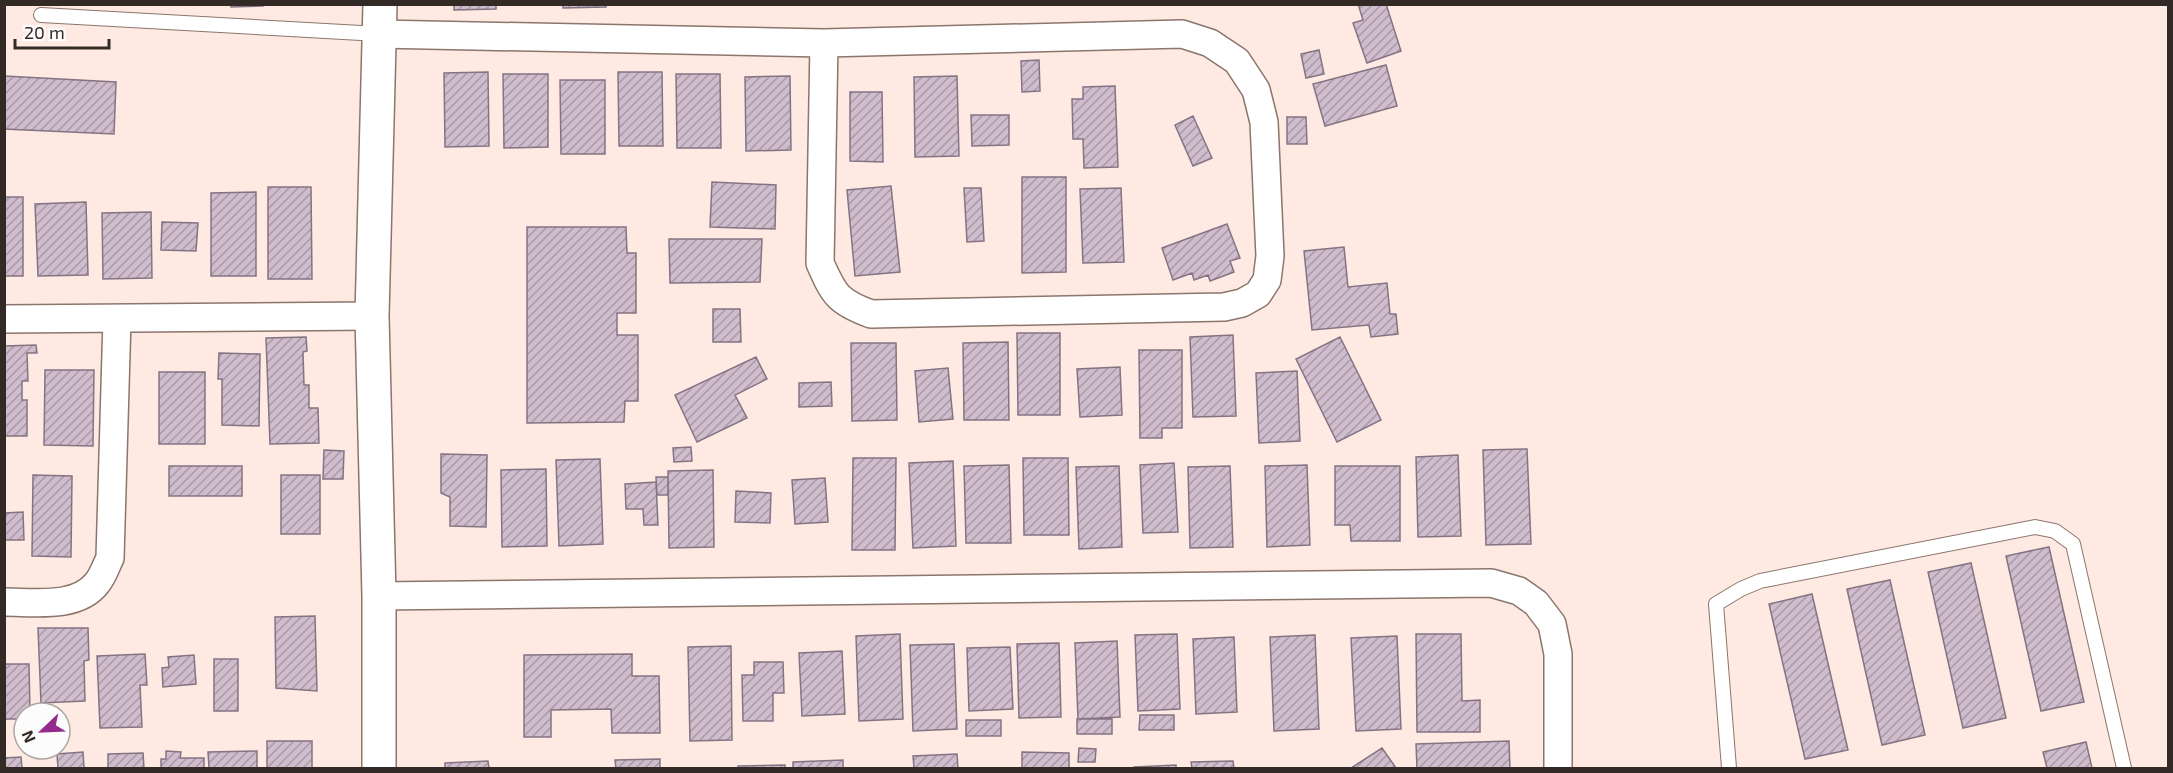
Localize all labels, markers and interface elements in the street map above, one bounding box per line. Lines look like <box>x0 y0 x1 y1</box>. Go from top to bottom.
scale bar <box>15 12 110 50</box>
text: 20 m <box>24 21 65 43</box>
north arrow <box>12 701 72 761</box>
text: N <box>17 728 39 746</box>

